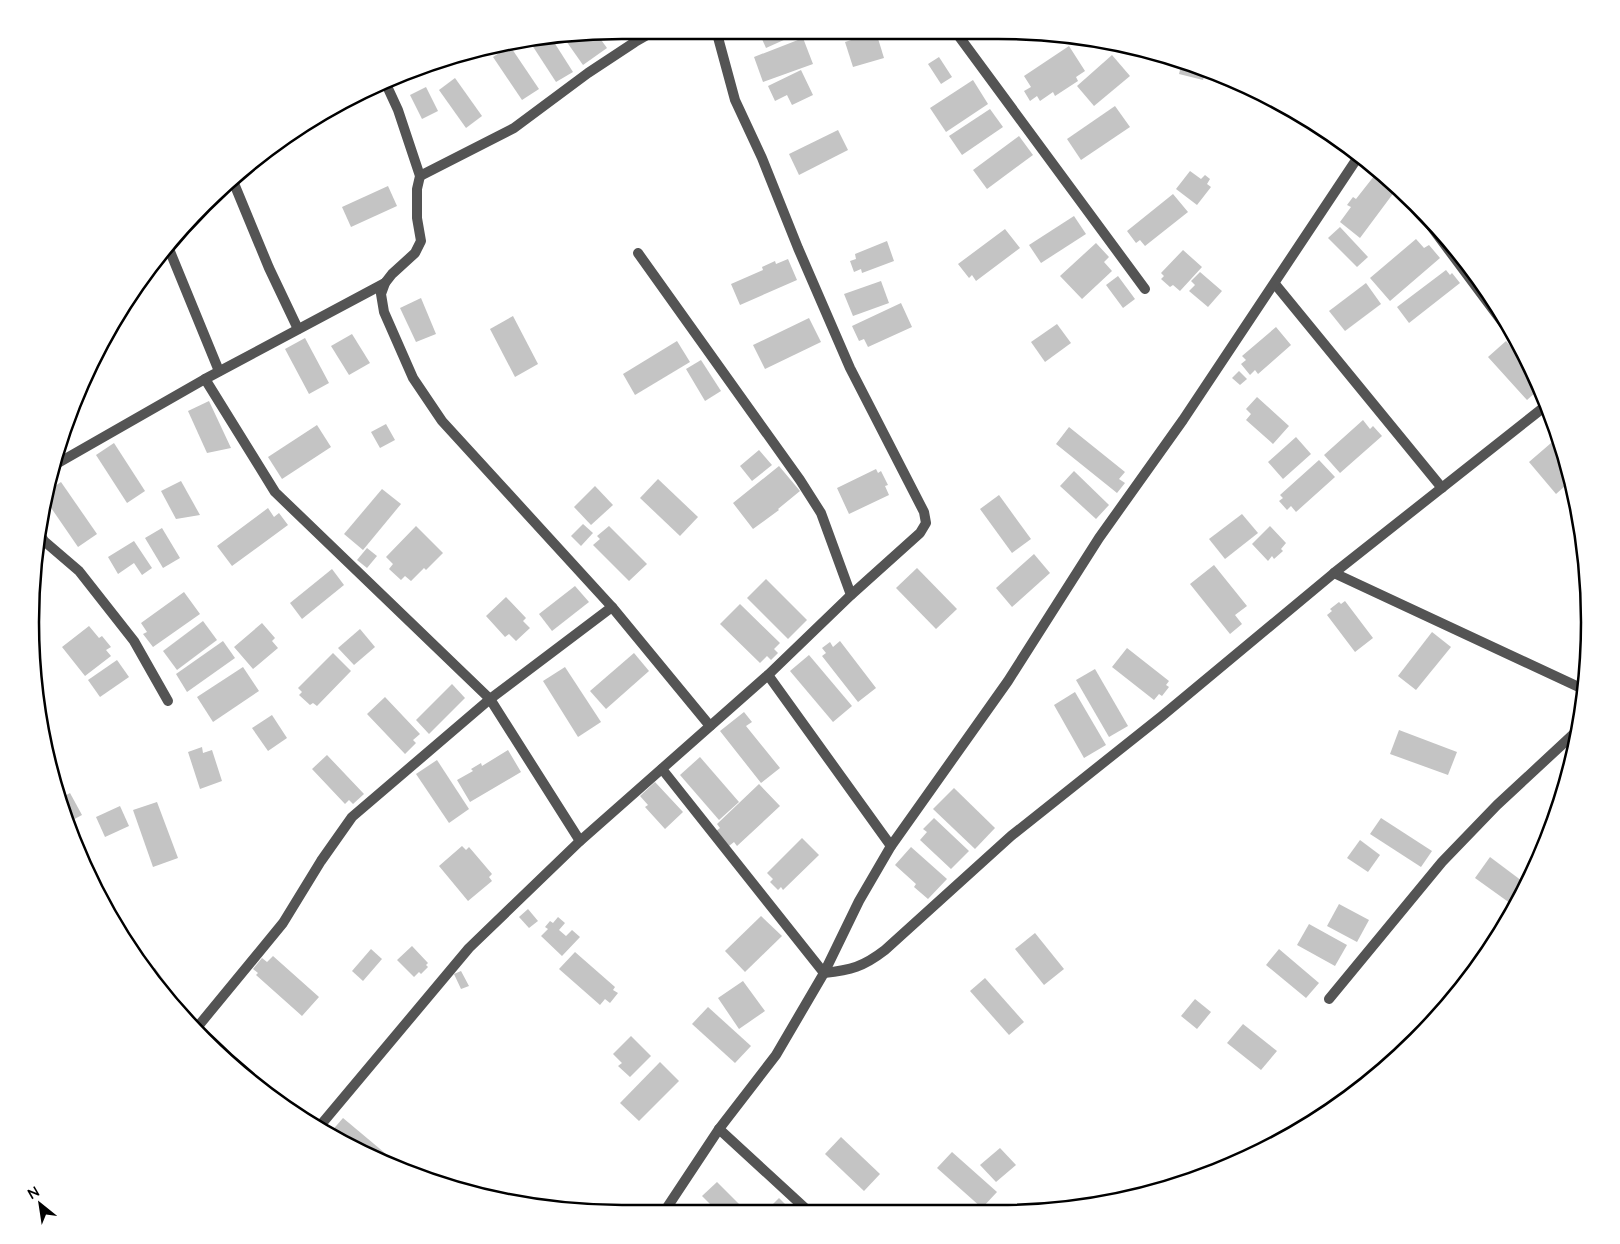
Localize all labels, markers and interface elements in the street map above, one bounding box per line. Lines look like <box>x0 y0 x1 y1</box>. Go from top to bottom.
north arrow <box>15 1179 65 1229</box>
text: N <box>24 1182 42 1202</box>

